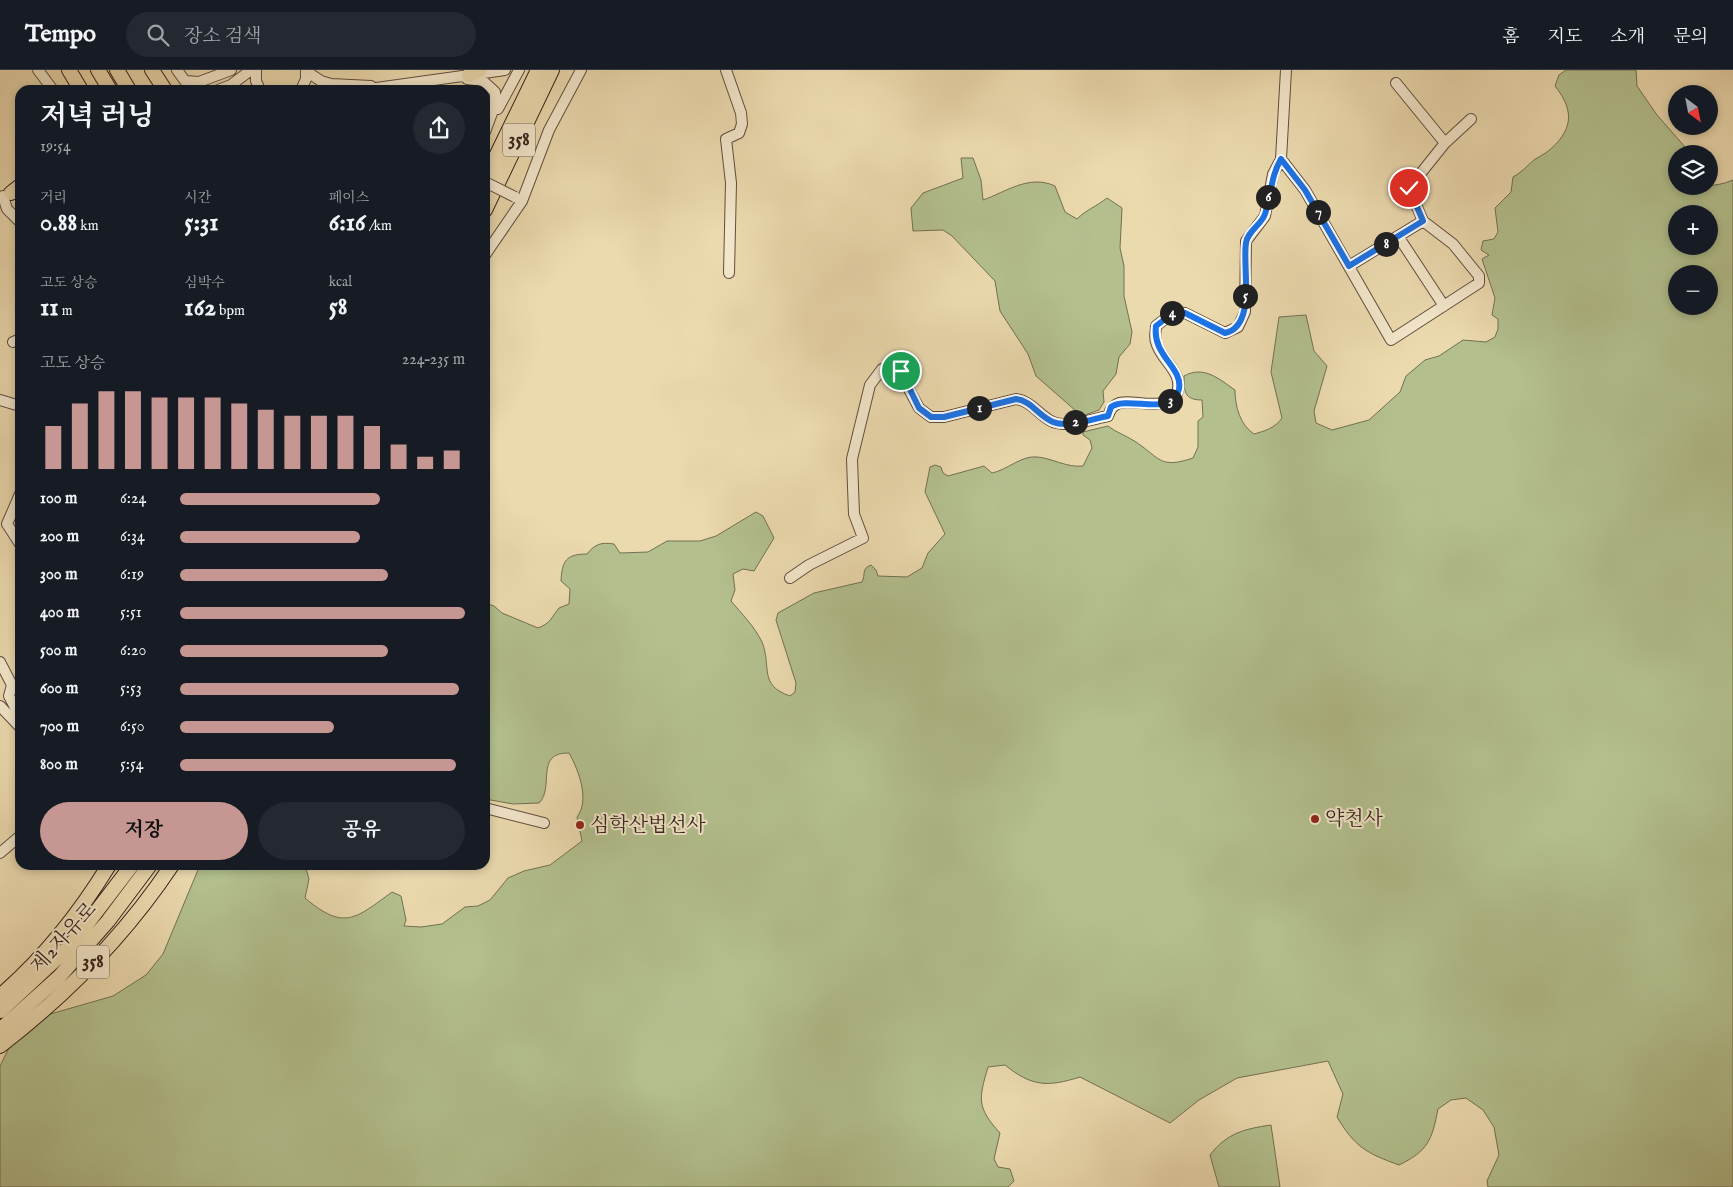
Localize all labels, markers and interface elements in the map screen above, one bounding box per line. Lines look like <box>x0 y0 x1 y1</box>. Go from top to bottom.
search box <box>126 12 476 57</box>
text: Tempo <box>25 19 96 50</box>
icon: search <box>144 21 172 49</box>
text: 장소 검색 <box>184 25 261 49</box>
text: 홈 <box>1502 26 1520 49</box>
text: 지도 <box>1548 26 1582 49</box>
text: 소개 <box>1610 26 1645 49</box>
text: 문의 <box>1673 26 1708 49</box>
north arrow <box>1668 85 1718 135</box>
map controls <box>1668 85 1718 315</box>
text: 저녁 러닝 <box>40 100 154 135</box>
button: share <box>413 102 465 154</box>
road number: 358 <box>503 124 535 156</box>
text: 19:54 <box>40 137 71 157</box>
button: layers <box>1668 145 1718 195</box>
pin <box>1388 167 1430 209</box>
icon: check <box>1395 174 1423 202</box>
pin: 6 <box>1256 184 1280 210</box>
text: 6 <box>1266 188 1271 206</box>
text: 거리 <box>40 189 67 207</box>
text: 시간 <box>184 189 211 207</box>
text: 페이스 <box>329 189 369 207</box>
pin: 7 <box>1306 200 1330 224</box>
text: 7 <box>1315 203 1322 221</box>
button: + <box>1668 205 1718 255</box>
text: 0.88 <box>40 207 77 239</box>
text: 5:31 <box>184 207 219 239</box>
text: 6:16 <box>329 207 366 239</box>
text: km <box>77 217 99 235</box>
text: /km <box>366 217 392 235</box>
pin: 8 <box>1374 232 1398 256</box>
text: 8 <box>1384 235 1389 253</box>
button: − <box>1668 265 1718 315</box>
text: kcal <box>329 273 352 291</box>
text: 고도 상승 <box>40 274 97 292</box>
text: 심박수 <box>184 274 225 292</box>
pin: 5 <box>1232 284 1258 308</box>
text: 5 <box>1243 287 1248 305</box>
text: 58 <box>329 291 348 323</box>
text: 11 <box>40 292 59 324</box>
text: 162 <box>184 292 216 324</box>
pin: 4 <box>1160 300 1184 326</box>
text: m <box>59 302 73 320</box>
text: bpm <box>216 302 245 320</box>
text: 4 <box>1169 304 1176 322</box>
text: 224–235 m <box>402 350 465 370</box>
pin <box>880 350 922 392</box>
text: 고도 상승 <box>40 354 105 374</box>
icon: arrive <box>887 357 915 385</box>
pin: 3 <box>1158 388 1182 414</box>
text: 3 <box>1168 392 1173 410</box>
pin: 1 <box>966 396 992 420</box>
text: 1 <box>977 399 982 417</box>
pin: 2 <box>1062 410 1088 434</box>
text: 2 <box>1072 413 1079 431</box>
text: 100 m <box>40 489 77 509</box>
text: 6:24 <box>120 489 146 509</box>
text: 200 m <box>40 527 79 547</box>
text: 6:34 <box>120 527 145 547</box>
text: 300 m <box>40 565 78 585</box>
text: 6:19 <box>120 565 144 585</box>
text: 400 m <box>40 603 79 623</box>
text: 5:51 <box>120 603 142 623</box>
text: 500 m <box>40 641 77 661</box>
text: 6:20 <box>120 641 146 661</box>
text: 600 m <box>40 679 78 699</box>
text: 5:53 <box>120 679 142 699</box>
text: 700 m <box>40 717 79 737</box>
text: 6:50 <box>120 717 145 737</box>
text: 800 m <box>40 755 78 775</box>
text: 5:54 <box>120 755 144 775</box>
button: 저장 <box>40 802 248 860</box>
button: 공유 <box>258 802 465 860</box>
place label: 약천사 <box>1325 807 1384 832</box>
place label: 심학산법선사 <box>590 813 707 838</box>
marker: 약천사 <box>1309 813 1321 825</box>
marker: 심학산법선사 <box>574 819 586 831</box>
street label: 제2자유로 <box>26 897 102 979</box>
road number: 358 <box>77 946 109 979</box>

